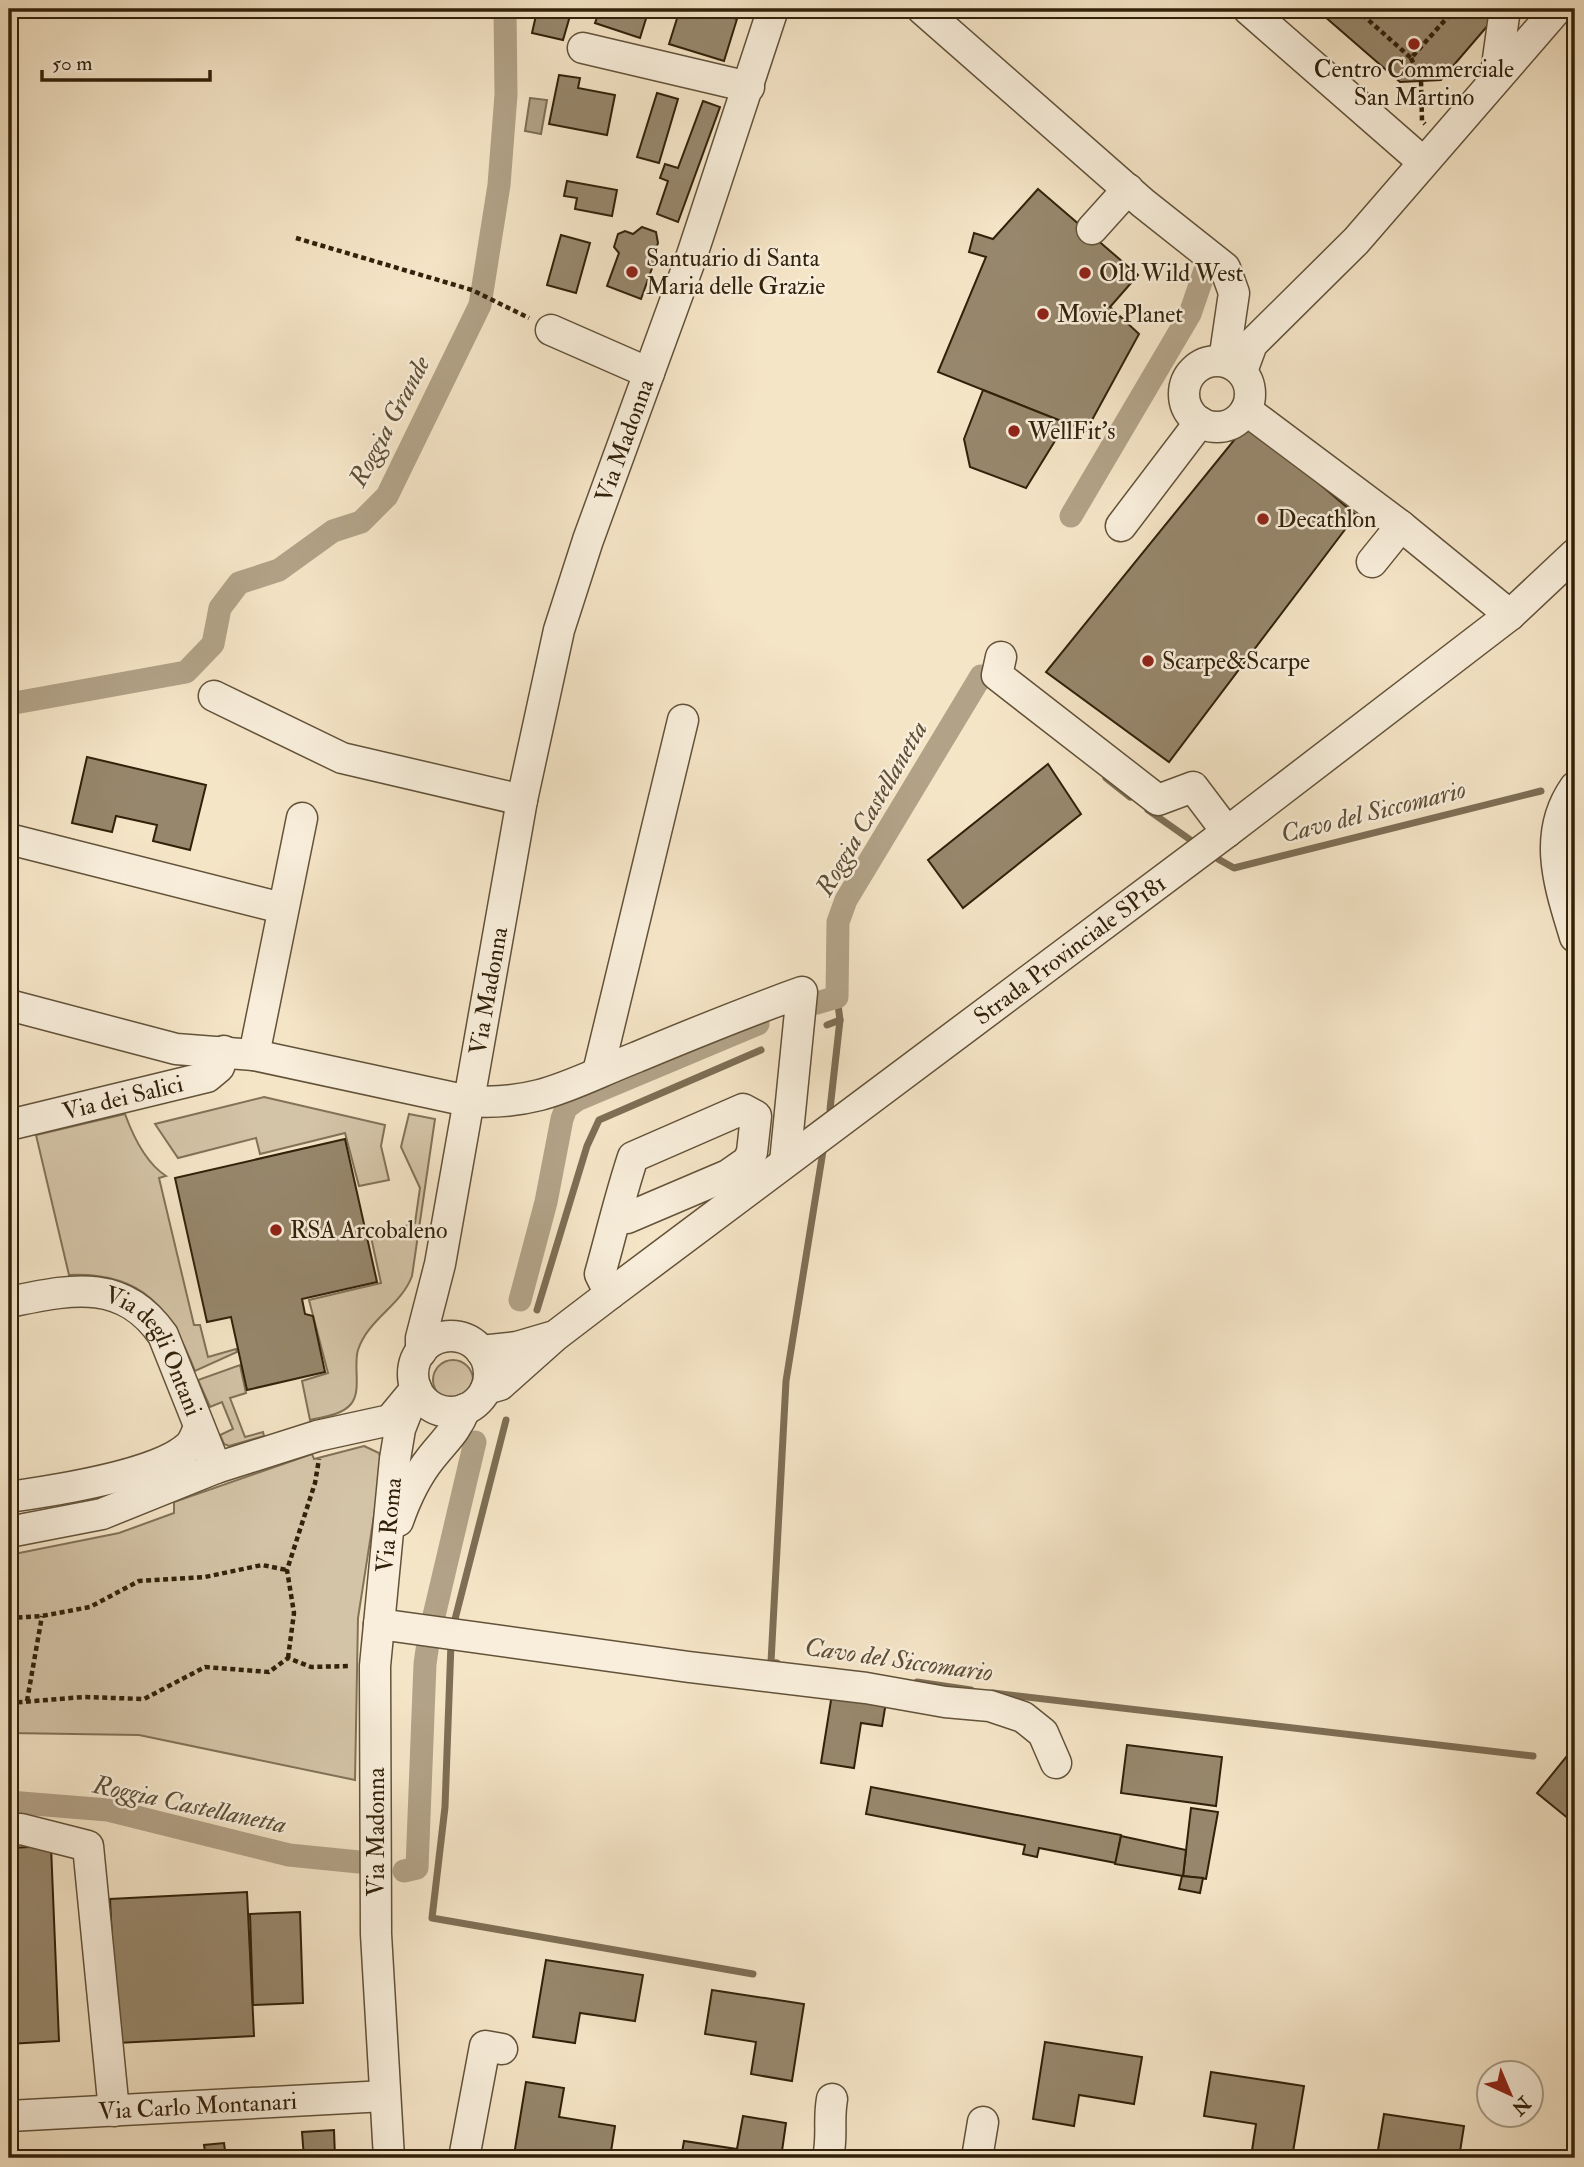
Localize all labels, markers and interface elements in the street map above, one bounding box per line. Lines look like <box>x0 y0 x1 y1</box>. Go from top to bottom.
marker: Centro Commerciale San Martino <box>1406 36 1422 52</box>
scale bar <box>42 38 210 82</box>
text: 50 m <box>52 50 93 77</box>
place label: Centro Commerciale San Martino <box>1314 54 1514 113</box>
place label: Santuario di Santa Maria delle Grazie <box>646 243 825 302</box>
place label: Old Wild West <box>1099 258 1244 289</box>
marker: Santuario di Santa Maria delle Grazie <box>624 264 640 280</box>
marker: Old Wild West <box>1077 265 1093 281</box>
place label: Movie Planet <box>1057 299 1183 330</box>
marker: Movie Planet <box>1035 306 1051 322</box>
water label: Roggia Grande <box>342 350 438 493</box>
street label: Via Madonna <box>588 374 662 507</box>
place label: WellFit's <box>1027 416 1115 447</box>
marker: WellFit's <box>1006 423 1022 439</box>
place label: Decathlon <box>1277 504 1376 535</box>
marker: Decathlon <box>1255 511 1271 527</box>
place label: Scarpe&Scarpe <box>1162 646 1310 677</box>
marker: Scarpe&Scarpe <box>1140 653 1156 669</box>
water label: Roggia Castellanetta <box>808 715 935 903</box>
water label: Cavo del Siccomario <box>1277 773 1469 850</box>
street label: Strada Provinciale SP181 <box>968 868 1173 1032</box>
street label: Via Madonna <box>462 923 516 1057</box>
street label: Via dei Salici <box>59 1068 186 1128</box>
place label: RSA Arcobaleno <box>290 1215 448 1246</box>
marker: RSA Arcobaleno <box>268 1222 284 1238</box>
street label: Via degli Ontani <box>101 1279 209 1421</box>
street label: Via Roma <box>369 1475 409 1574</box>
water label: Cavo del Siccomario <box>803 1631 995 1689</box>
street label: Via Madonna <box>361 1766 392 1897</box>
water label: Roggia Castellanetta <box>89 1769 289 1841</box>
north arrow <box>1476 2058 1546 2128</box>
street label: Via Carlo Montanari <box>98 2086 298 2127</box>
text: N <box>1506 2090 1536 2121</box>

